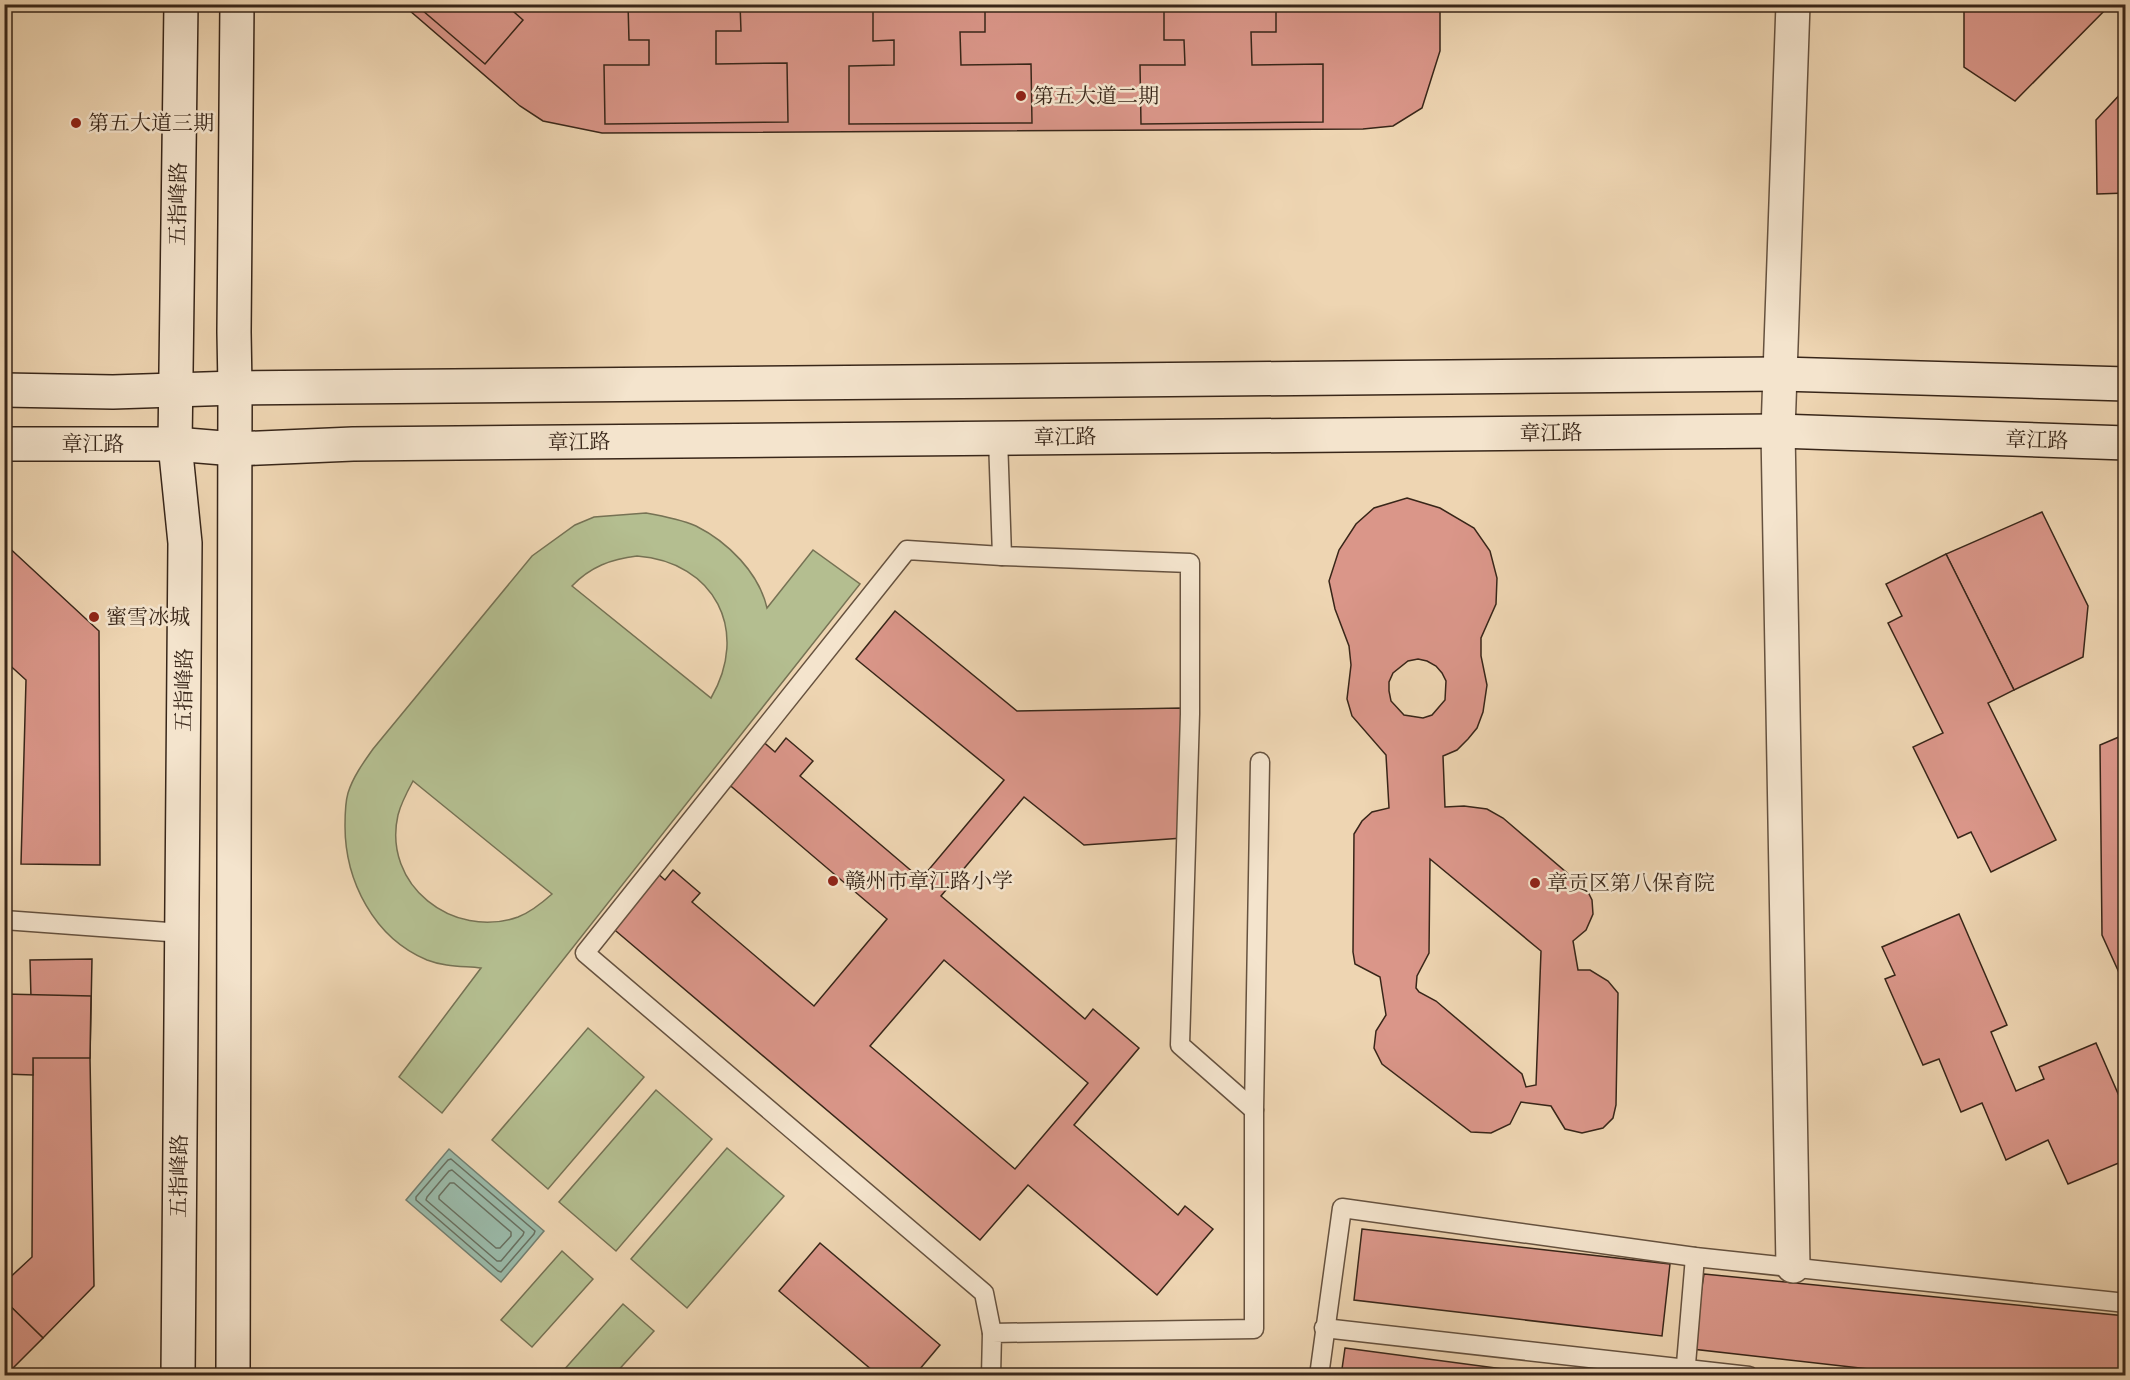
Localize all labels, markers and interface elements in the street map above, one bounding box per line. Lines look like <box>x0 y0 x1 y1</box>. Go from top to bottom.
place label: 第五大道二期 <box>1033 84 1159 111</box>
marker: 第五大道二期 <box>1014 89 1028 103</box>
place label: 第五大道三期 <box>88 111 214 138</box>
marker: 第五大道三期 <box>69 116 83 130</box>
street label: 五指峰路 <box>165 162 194 246</box>
street label: 章江路 <box>1519 420 1583 449</box>
street label: 章江路 <box>1033 424 1097 453</box>
street label: 章江路 <box>2005 427 2069 456</box>
street label: 章江路 <box>547 429 611 458</box>
street label: 章江路 <box>62 432 125 459</box>
place label: 蜜雪冰城 <box>106 605 190 632</box>
marker: 蜜雪冰城 <box>87 610 101 624</box>
street label: 五指峰路 <box>171 648 200 732</box>
place label: 赣州市章江路小学 <box>845 869 1013 896</box>
place label: 章贡区第八保育院 <box>1547 871 1715 898</box>
marker: 赣州市章江路小学 <box>826 874 840 888</box>
marker: 章贡区第八保育院 <box>1528 876 1542 890</box>
street label: 五指峰路 <box>166 1134 195 1218</box>

